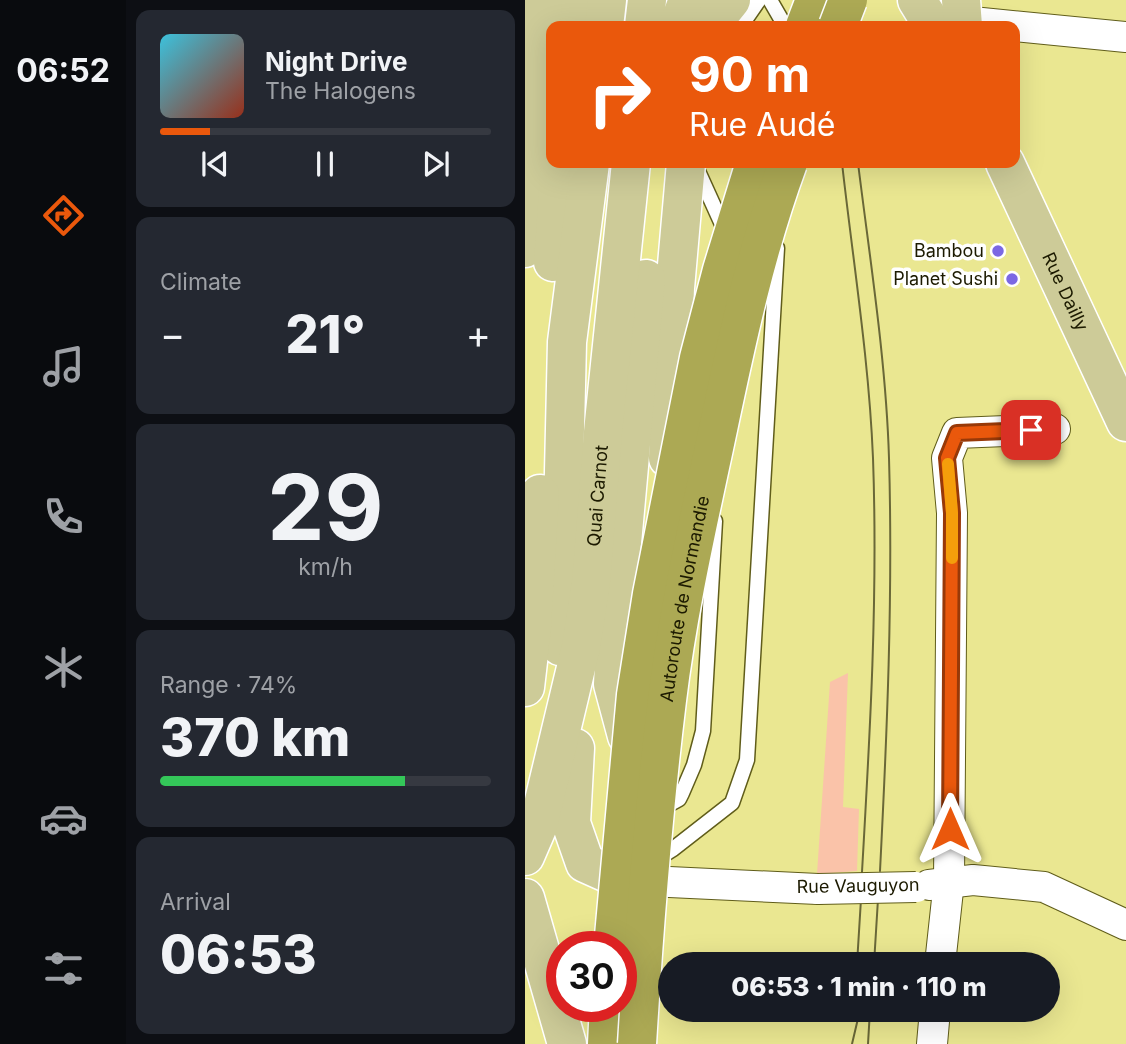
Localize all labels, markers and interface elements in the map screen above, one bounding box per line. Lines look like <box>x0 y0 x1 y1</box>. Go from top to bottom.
text: 90 m <box>689 45 810 104</box>
text: Night Drive <box>265 46 407 77</box>
icon: right <box>574 49 665 140</box>
text: 06:52 <box>16 51 110 90</box>
text: The Halogens <box>265 77 416 105</box>
text: Rue Audé <box>689 105 835 144</box>
icon: previous <box>196 145 234 183</box>
icon: pause <box>306 145 344 183</box>
icon: next <box>417 145 455 183</box>
icon: directions <box>39 191 88 240</box>
place label: Bambou <box>914 240 984 261</box>
marker: Bambou <box>990 243 1006 259</box>
street label: Rue Dailly <box>1038 249 1093 334</box>
text: Climate <box>160 268 242 296</box>
place label: Planet Sushi <box>893 268 998 289</box>
marker: Planet Sushi <box>1004 271 1020 287</box>
text: 21° <box>285 303 366 366</box>
text: − <box>160 311 185 357</box>
text: + <box>466 311 491 357</box>
icon: music <box>39 342 88 391</box>
pin <box>1001 400 1061 460</box>
icon: arrive <box>1012 411 1050 449</box>
street label: Quai Carnot <box>583 444 612 547</box>
text: 29 <box>267 452 384 562</box>
icon: phone <box>39 492 88 541</box>
street label: Autoroute de Normandie <box>656 494 713 703</box>
text: km/h <box>298 553 353 581</box>
icon: climate <box>39 643 88 692</box>
text: Range · 74% <box>160 671 297 699</box>
text: 370 km <box>160 706 350 769</box>
position arrow <box>913 792 987 866</box>
icon: car <box>39 794 88 843</box>
street label: Rue Vauguyon <box>796 874 920 897</box>
text: Arrival <box>160 888 231 916</box>
text: 06:53 <box>160 923 317 986</box>
speed limit sign: 30 <box>546 931 637 1022</box>
icon: filters <box>39 944 88 993</box>
text: 06:53 · 1 min · 110 m <box>731 971 987 1002</box>

